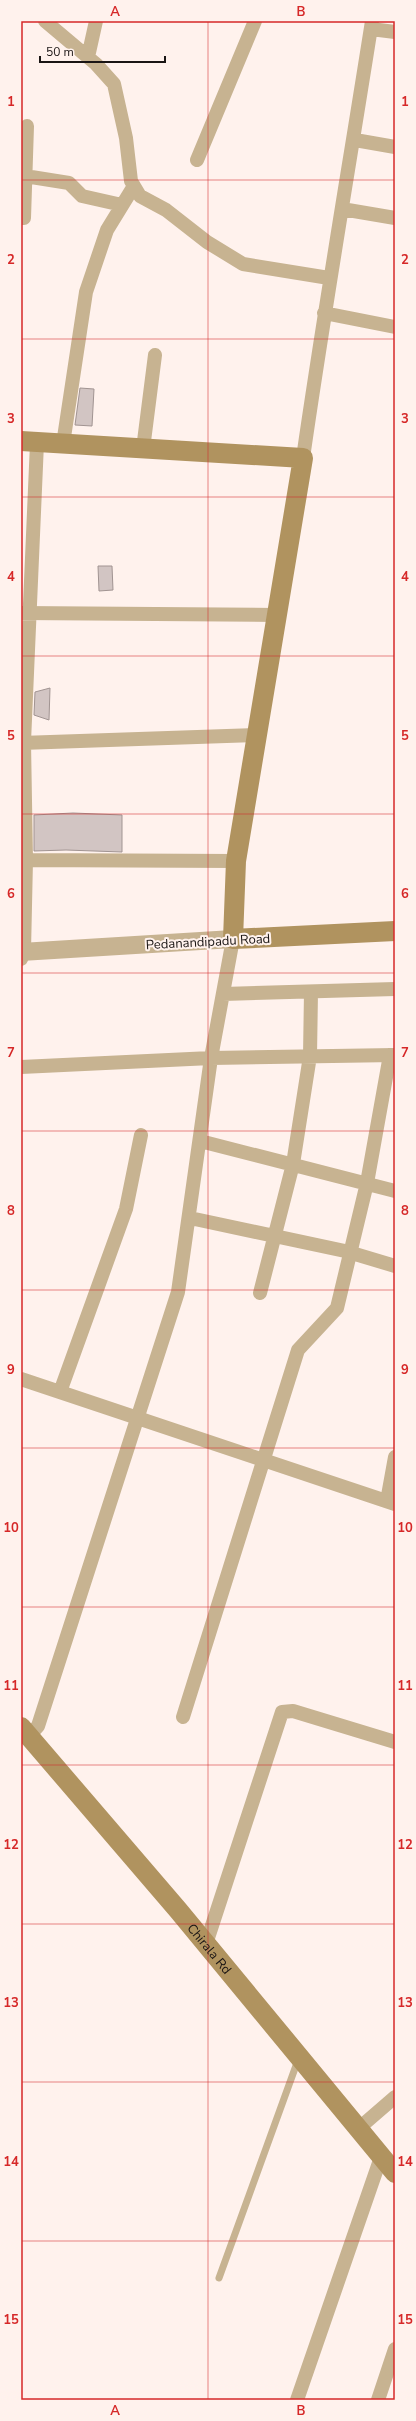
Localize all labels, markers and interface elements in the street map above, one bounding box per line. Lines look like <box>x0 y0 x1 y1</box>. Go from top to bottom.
text: A <box>110 3 120 21</box>
text: B <box>297 3 306 21</box>
scale bar <box>40 38 165 64</box>
text: 50 m <box>46 44 74 60</box>
text: 1 <box>7 93 15 111</box>
text: 1 <box>401 93 409 111</box>
text: 2 <box>7 251 15 269</box>
text: 2 <box>401 251 409 269</box>
text: 3 <box>7 410 15 428</box>
text: 3 <box>401 410 409 428</box>
text: 4 <box>7 568 15 586</box>
text: 4 <box>401 568 409 586</box>
text: 5 <box>7 727 15 745</box>
text: 5 <box>401 727 409 745</box>
text: 6 <box>7 885 15 903</box>
text: 6 <box>401 885 409 903</box>
street label: Pedanandipadu Road <box>145 930 271 954</box>
text: 7 <box>7 1044 15 1062</box>
text: 7 <box>401 1044 409 1062</box>
text: 8 <box>7 1202 15 1220</box>
text: 8 <box>401 1202 409 1220</box>
text: 9 <box>7 1361 15 1379</box>
text: 9 <box>401 1361 409 1379</box>
text: 10 <box>3 1519 19 1537</box>
text: 10 <box>397 1519 413 1537</box>
text: 11 <box>3 1677 19 1695</box>
text: 11 <box>397 1677 413 1695</box>
text: 12 <box>3 1836 19 1854</box>
text: 12 <box>397 1836 413 1854</box>
street label: Chirala Rd <box>183 1920 235 1978</box>
text: 13 <box>3 1994 19 2012</box>
text: 13 <box>397 1994 413 2012</box>
text: 14 <box>3 2153 19 2171</box>
text: 14 <box>397 2153 413 2171</box>
text: 15 <box>3 2311 19 2329</box>
text: 15 <box>397 2311 413 2329</box>
text: A <box>110 2402 120 2420</box>
text: B <box>297 2402 306 2420</box>

